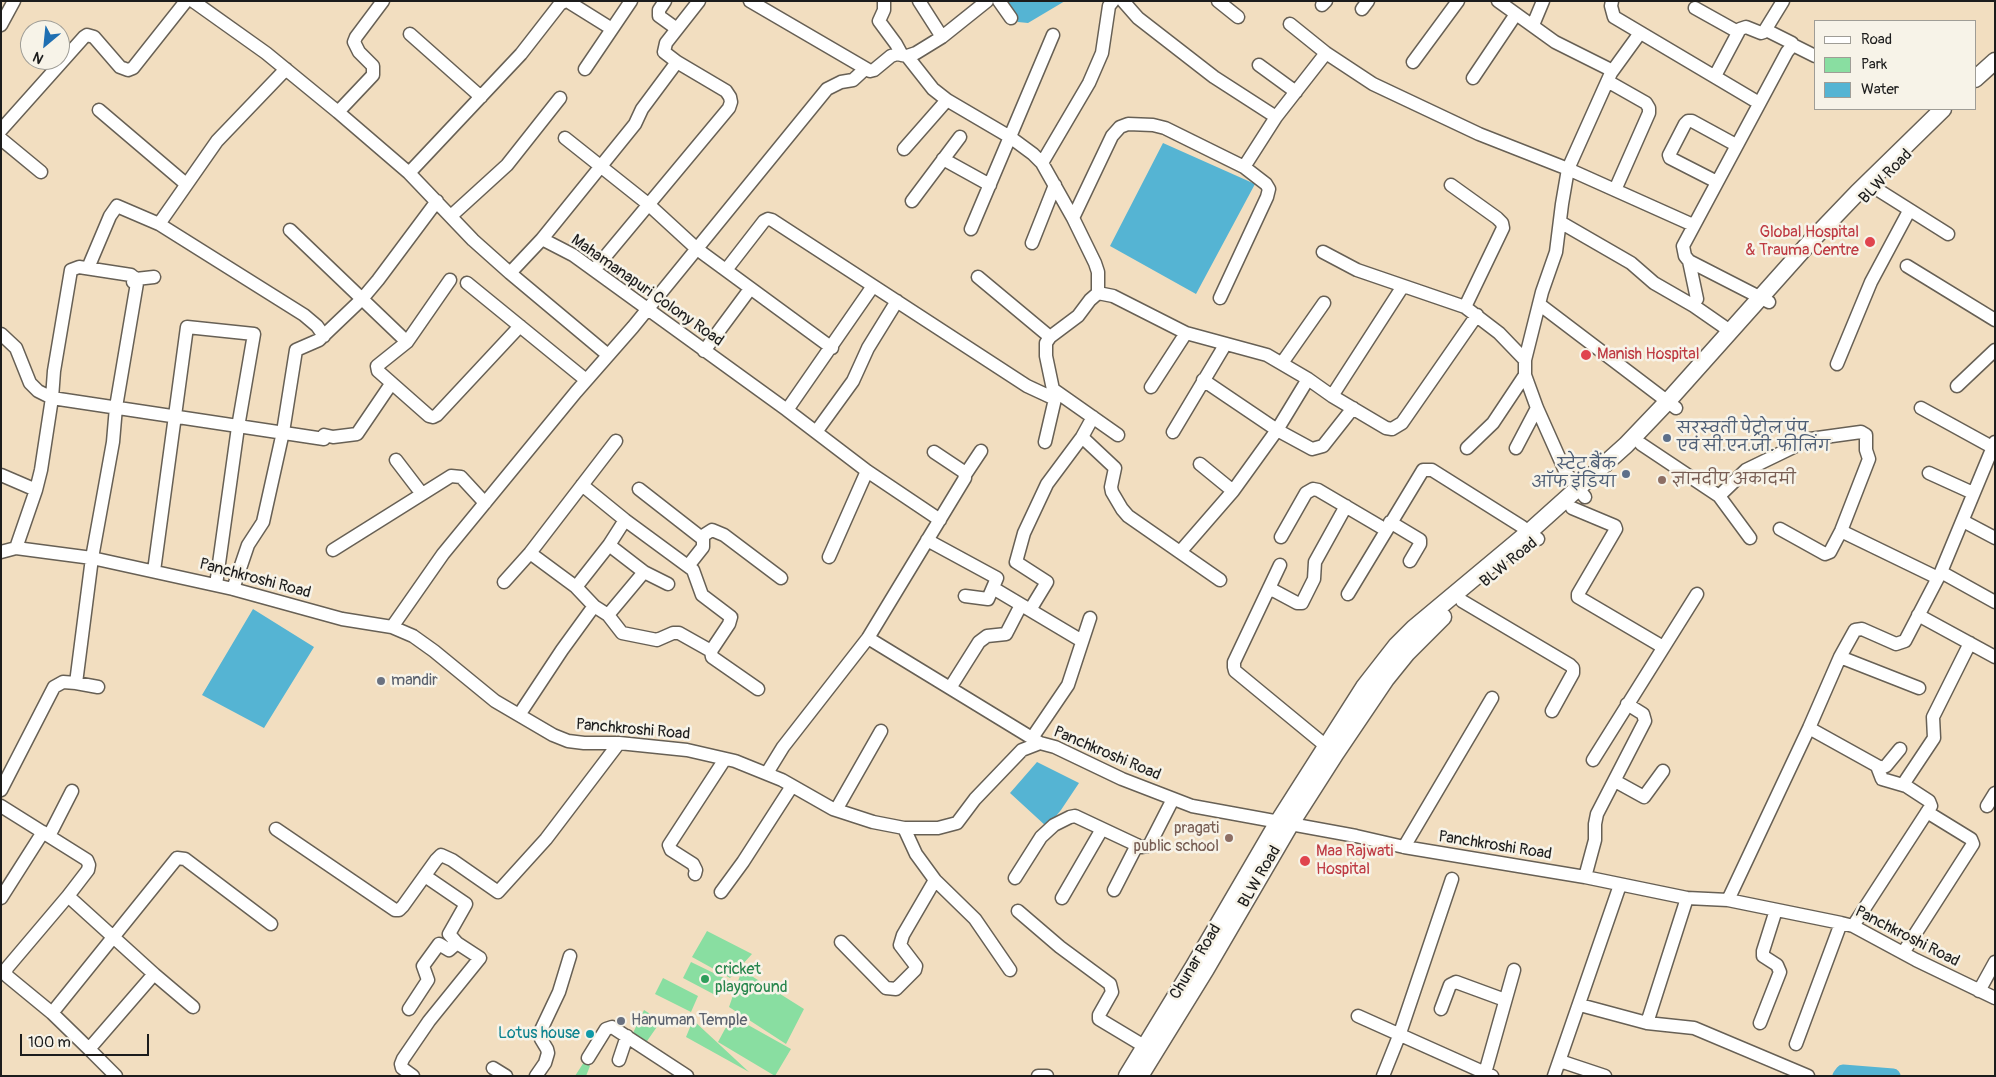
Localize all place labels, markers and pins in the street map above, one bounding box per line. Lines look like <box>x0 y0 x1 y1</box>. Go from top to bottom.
place label: Global Hospital & Trauma Centre <box>1746 223 1859 261</box>
marker: Global Hospital & Trauma Centre <box>1863 235 1877 249</box>
place label: Manish Hospital <box>1597 345 1699 365</box>
marker: Manish Hospital <box>1579 348 1593 362</box>
place label: सरस्वती पेट्रोल पंप एवं सी.एन.जी. फीलिंग <box>1677 419 1830 457</box>
marker: सरस्वती पेट्रोल पंप एवं सी.एन.जी. फीलिंग <box>1661 432 1673 444</box>
place label: स्टेट बैंक ऑफ इंडिया <box>1532 455 1616 493</box>
marker: स्टेट बैंक ऑफ इंडिया <box>1620 468 1632 480</box>
place label: ज्ञानदीप अकादमी <box>1672 470 1796 490</box>
marker: ज्ञानदीप अकादमी <box>1656 474 1668 486</box>
place label: mandir <box>391 671 438 691</box>
marker: mandir <box>375 675 387 687</box>
place label: pragati public school <box>1134 819 1219 857</box>
marker: pragati public school <box>1223 832 1235 844</box>
place label: Maa Rajwati Hospital <box>1316 842 1393 880</box>
marker: Maa Rajwati Hospital <box>1298 854 1312 868</box>
place label: cricket playground <box>715 960 788 998</box>
marker: cricket playground <box>699 973 711 985</box>
place label: Hanuman Temple <box>631 1011 748 1031</box>
marker: Hanuman Temple <box>615 1015 627 1027</box>
place label: Lotus house <box>498 1024 580 1044</box>
marker: Lotus house <box>584 1028 596 1040</box>

